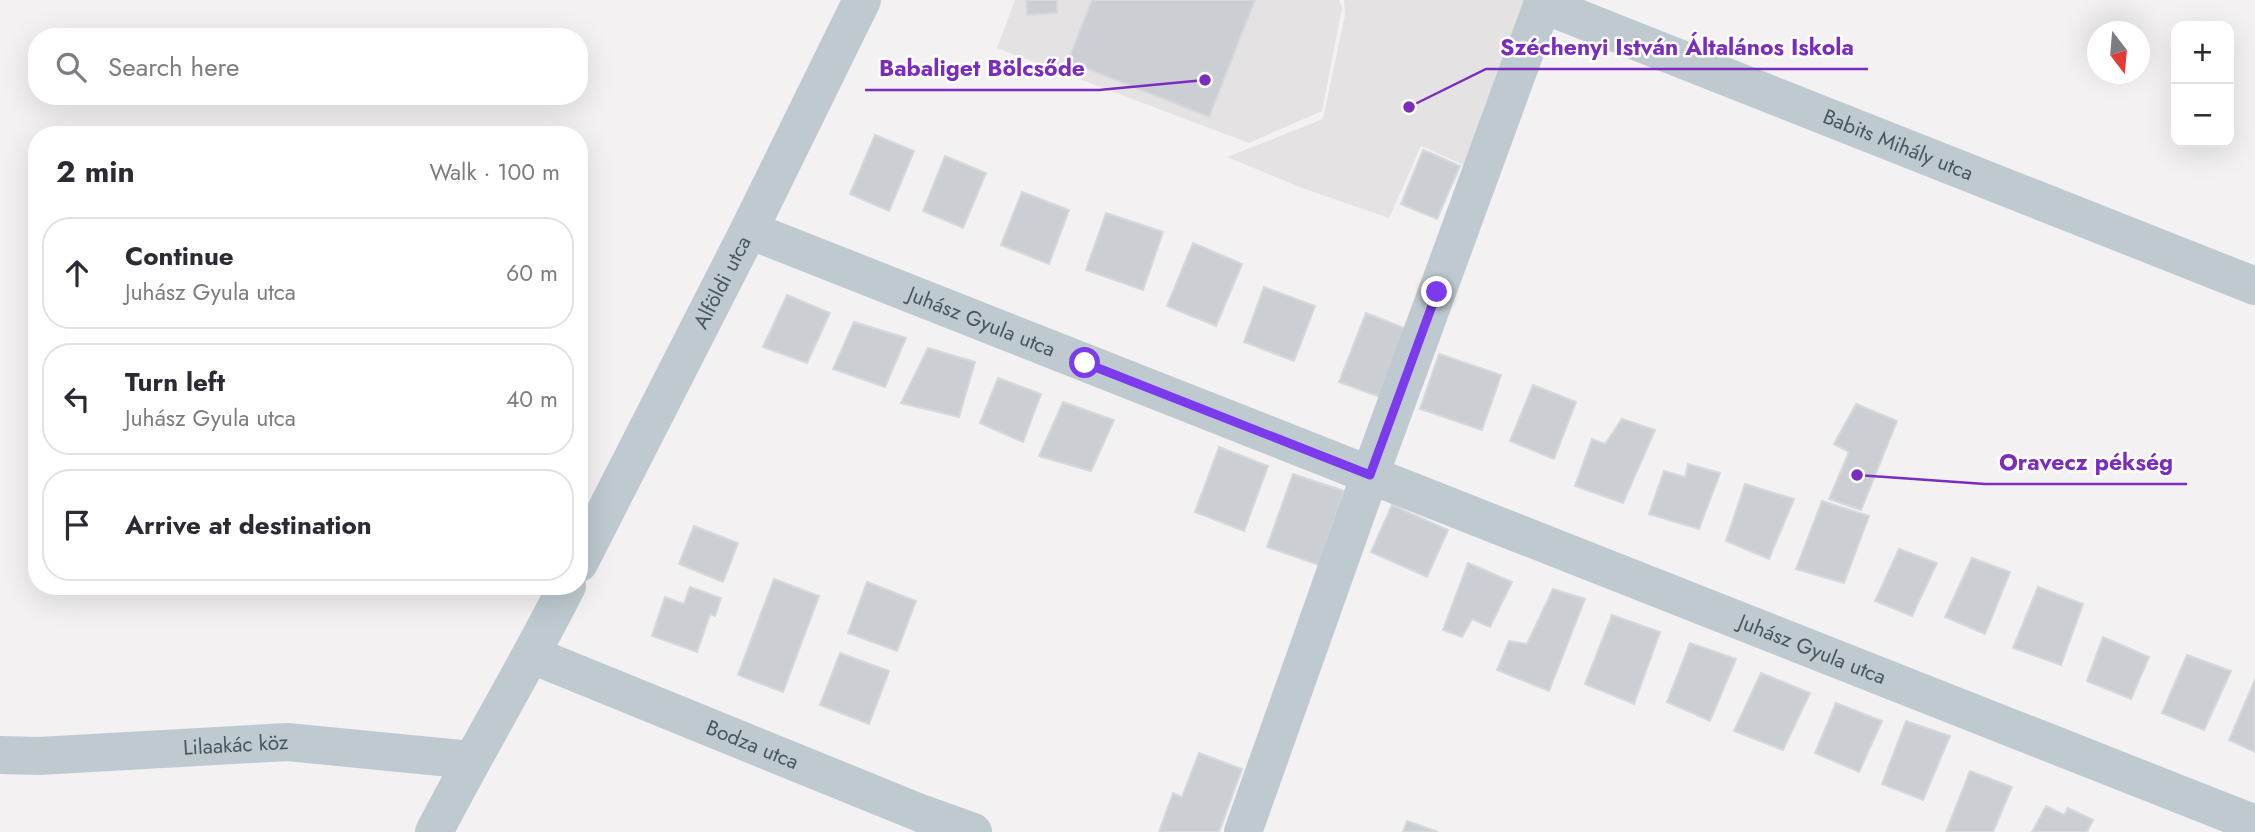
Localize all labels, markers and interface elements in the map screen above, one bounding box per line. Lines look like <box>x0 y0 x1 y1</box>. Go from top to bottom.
north arrow <box>2087 21 2150 84</box>
map controls <box>2171 21 2234 147</box>
button: + <box>2171 21 2234 84</box>
callout: Széchenyi István Általános Iskola <box>1486 25 1868 69</box>
search box <box>28 28 588 105</box>
text: Széchenyi István Általános Iskola <box>1500 30 1854 64</box>
callout: Babaliget Bölcsőde <box>865 46 1099 90</box>
icon: search <box>52 48 90 86</box>
text: Search here <box>108 48 240 86</box>
text: Babaliget Bölcsőde <box>879 51 1085 85</box>
button: − <box>2171 84 2234 147</box>
street label: Babits Mihály utca <box>1818 102 1978 188</box>
text: 2 min <box>56 150 135 193</box>
text: Walk · 100 m <box>430 155 560 189</box>
street label: Alföldi utca <box>686 231 759 334</box>
text: Continue <box>125 237 234 275</box>
icon: ahead <box>58 254 96 292</box>
text: 60 m <box>506 256 558 290</box>
text: Juhász Gyula utca <box>125 275 296 309</box>
route end <box>1421 276 1452 307</box>
street label: Juhász Gyula utca <box>901 278 1060 364</box>
route start <box>1069 347 1100 378</box>
text: Turn left <box>125 363 225 401</box>
icon: left <box>58 380 96 418</box>
text: 40 m <box>506 382 558 416</box>
text: Juhász Gyula utca <box>125 401 296 435</box>
callout: Oravecz pékség <box>1985 440 2187 484</box>
text: Oravecz pékség <box>1999 445 2173 479</box>
icon: arrive <box>58 506 96 544</box>
text: Arrive at destination <box>125 506 372 544</box>
street label: Juhász Gyula utca <box>1731 606 1890 692</box>
street label: Bodza utca <box>702 712 803 777</box>
street label: Lilaakác köz <box>182 727 290 763</box>

